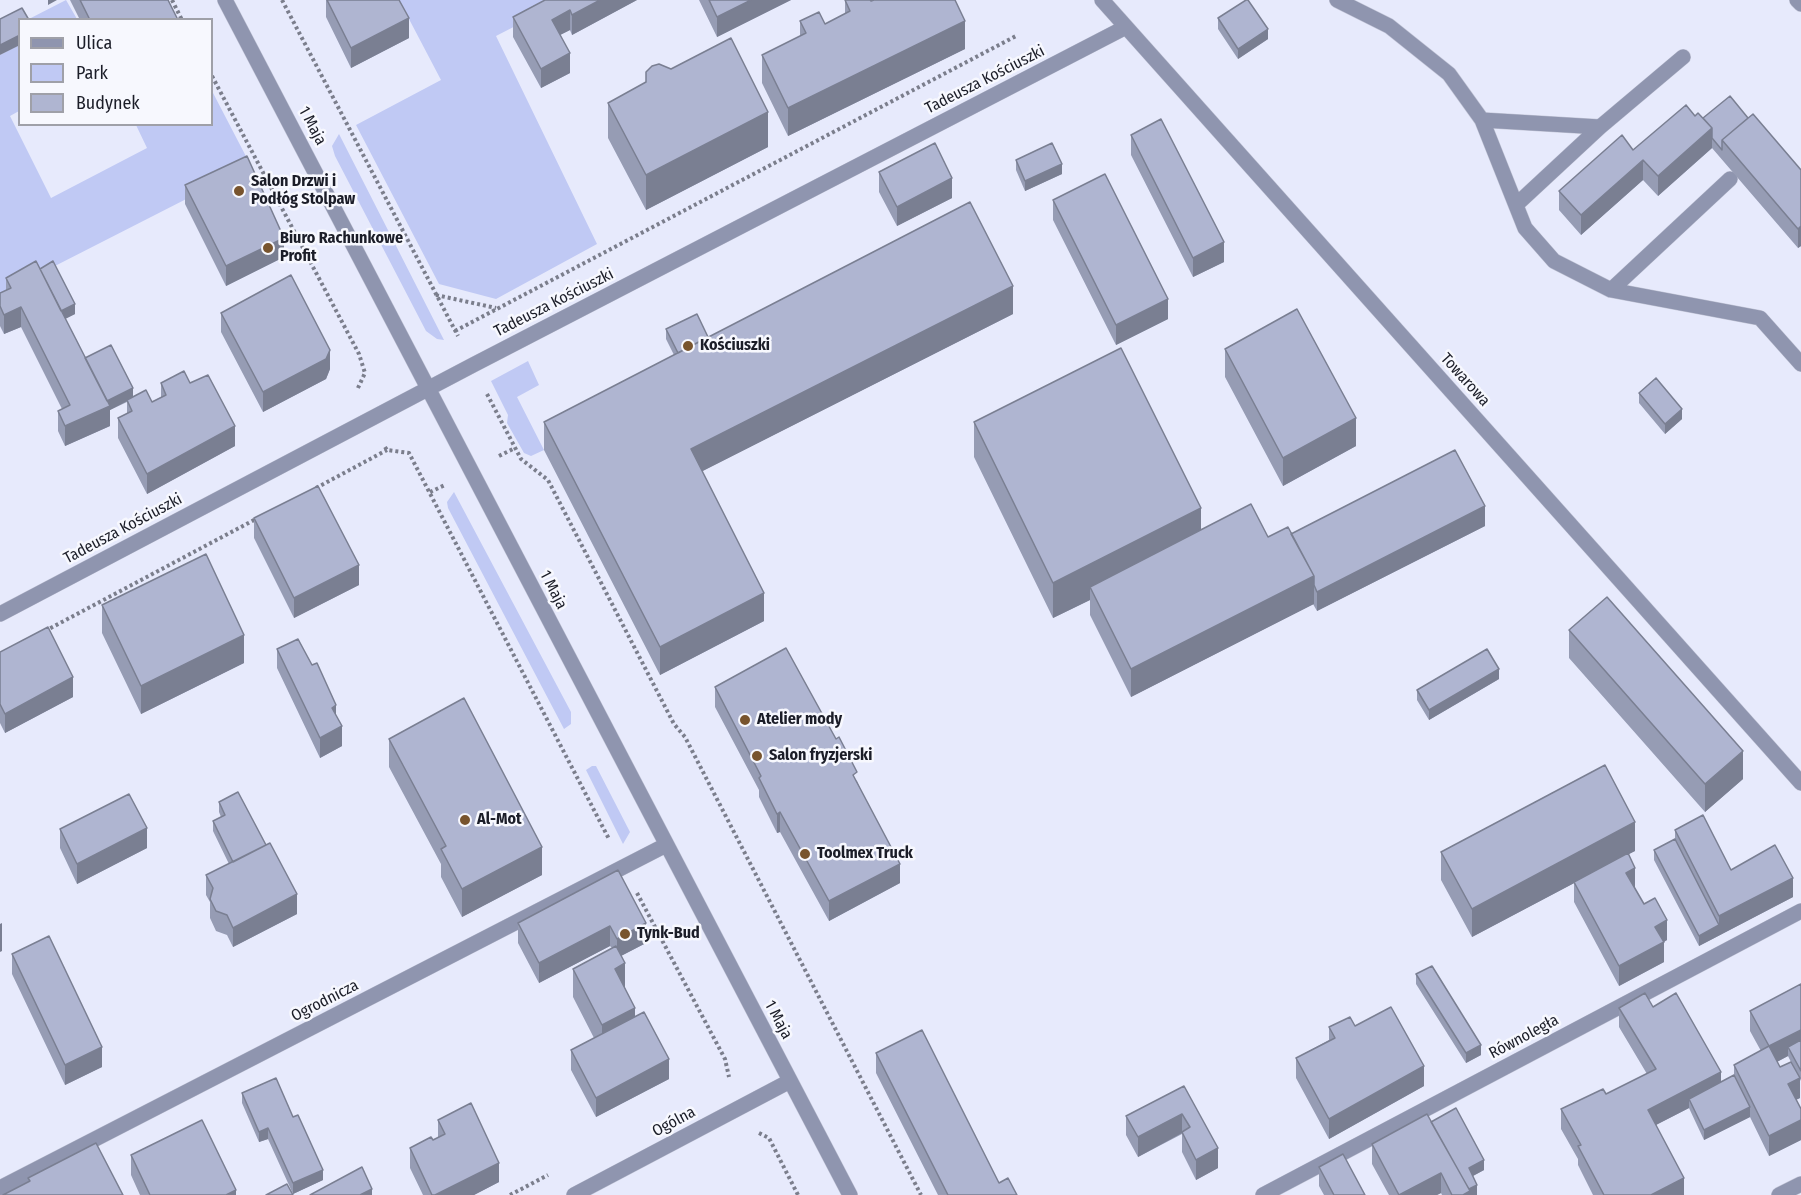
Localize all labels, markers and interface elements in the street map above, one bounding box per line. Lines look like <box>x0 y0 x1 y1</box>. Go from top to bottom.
legend <box>18 18 213 126</box>
text: Ulica <box>76 32 112 54</box>
street label: Tadeusza Kościuszki <box>922 42 1048 118</box>
text: Park <box>76 62 108 84</box>
text: Budynek <box>76 92 140 114</box>
street label: 1 Maja <box>294 103 330 149</box>
place label: Salon Drzwi i Podłóg Stolpaw <box>251 172 355 210</box>
marker: Salon Drzwi i Podłóg Stolpaw <box>232 184 246 198</box>
place label: Biuro Rachunkowe Profit <box>280 229 403 267</box>
marker: Biuro Rachunkowe Profit <box>261 241 275 255</box>
street label: Tadeusza Kościuszki <box>491 265 617 341</box>
place label: Kościuszki <box>700 336 770 356</box>
marker: Kościuszki <box>681 339 695 353</box>
street label: Towarowa <box>1436 350 1494 410</box>
street label: Tadeusza Kościuszki <box>61 490 185 568</box>
street label: 1 Maja <box>535 567 571 613</box>
place label: Atelier mody <box>757 710 842 730</box>
marker: Atelier mody <box>738 713 752 727</box>
place label: Salon fryzjerski <box>769 746 872 766</box>
marker: Salon fryzjerski <box>750 749 764 763</box>
place label: Al-Mot <box>477 810 522 830</box>
marker: Al-Mot <box>458 813 472 827</box>
place label: Toolmex Truck <box>817 844 913 864</box>
marker: Toolmex Truck <box>798 847 812 861</box>
place label: Tynk-Bud <box>637 924 700 944</box>
marker: Tynk-Bud <box>618 927 632 941</box>
street label: Ogrodnicza <box>288 976 362 1026</box>
street label: 1 Maja <box>760 997 796 1043</box>
street label: Równoległa <box>1486 1011 1562 1063</box>
street label: Ogólna <box>649 1103 699 1141</box>

